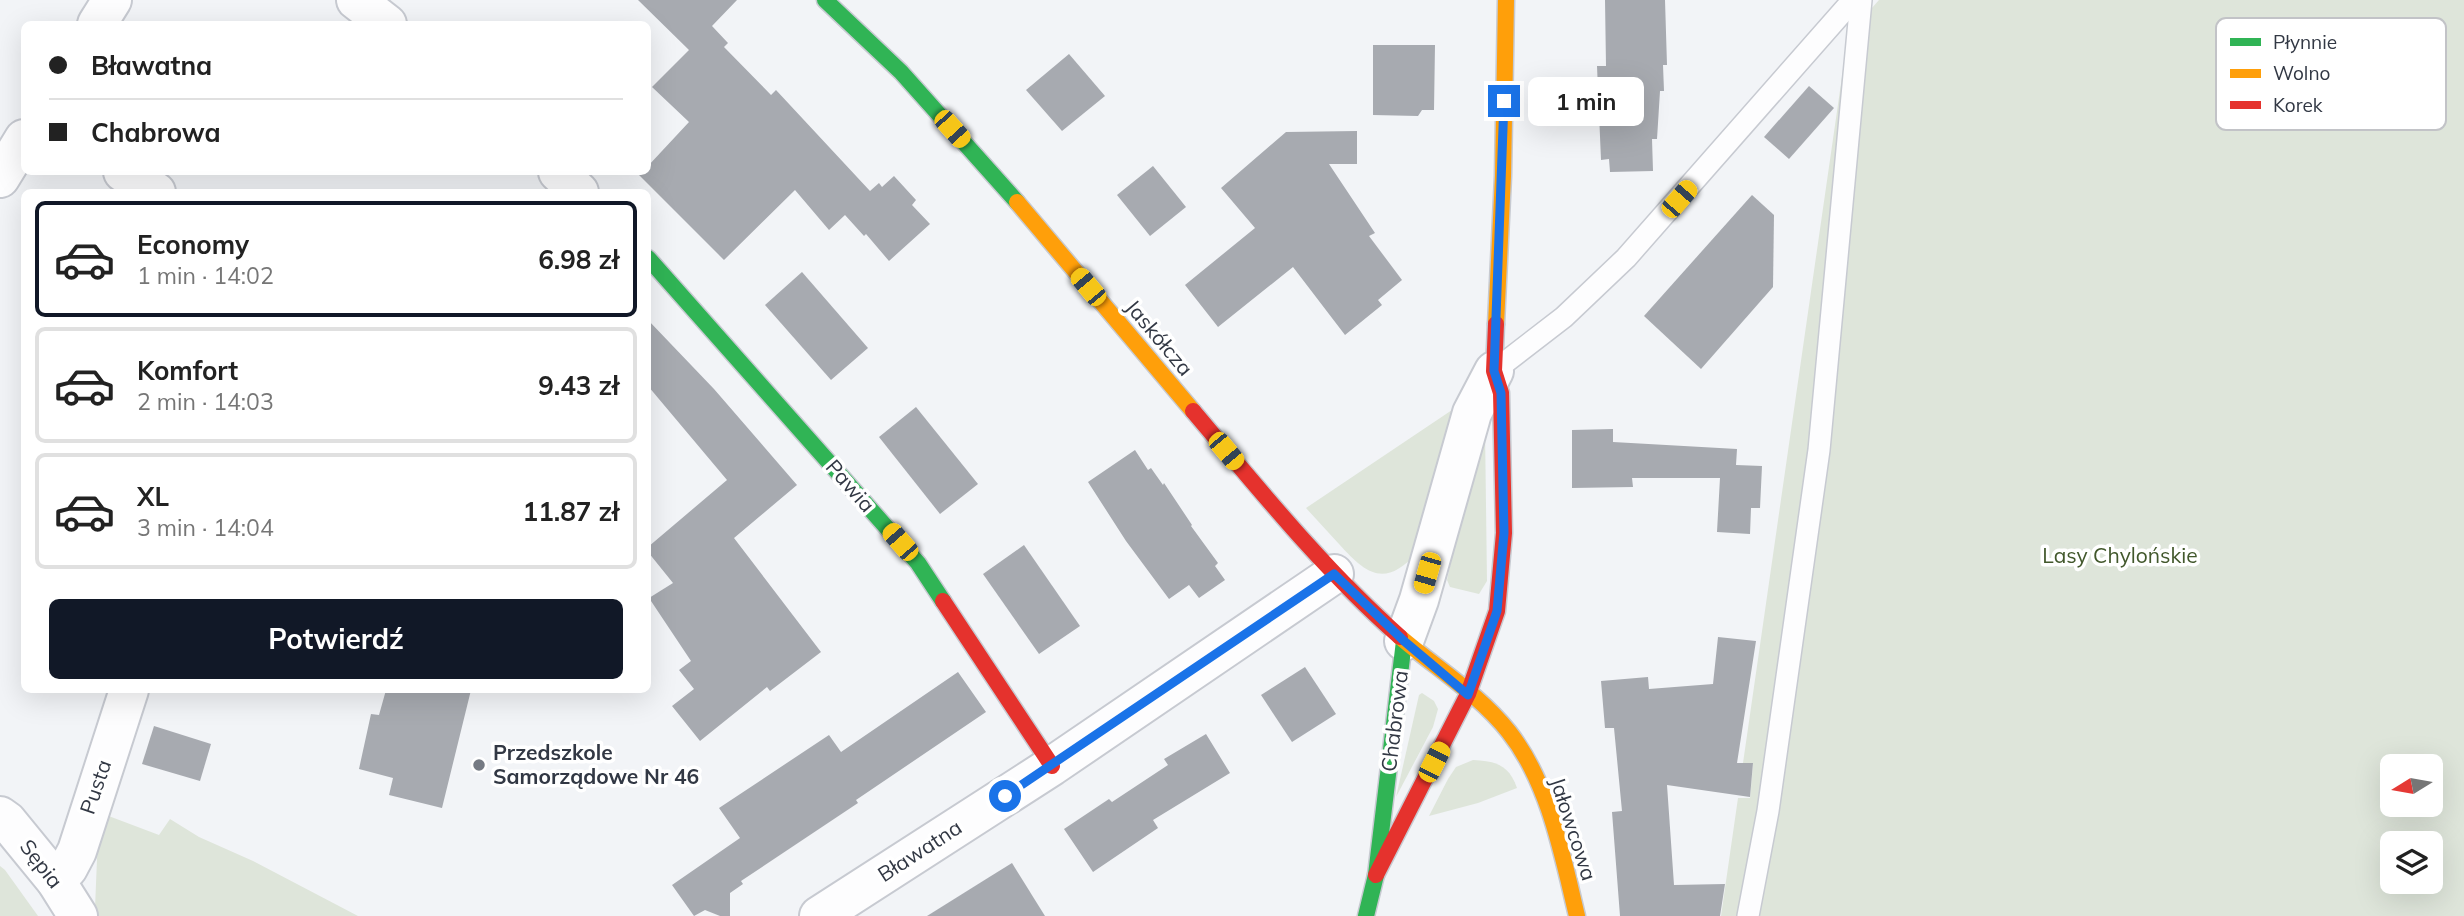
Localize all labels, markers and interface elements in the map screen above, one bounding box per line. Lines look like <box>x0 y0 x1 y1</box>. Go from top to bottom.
legend <box>2216 18 2446 130</box>
text: Płynnie <box>2273 30 2337 54</box>
text: Bławatna <box>91 49 212 82</box>
text: Wolno <box>2273 61 2330 85</box>
callout: 1 min <box>1528 76 1644 126</box>
route end <box>1488 85 1520 117</box>
text: 1 min <box>1556 87 1616 116</box>
text: Korek <box>2273 93 2323 117</box>
car <box>931 106 974 152</box>
text: Chabrowa <box>91 116 221 149</box>
car <box>1658 176 1701 222</box>
icon: car <box>53 228 116 291</box>
text: Economy <box>137 228 249 261</box>
text: 6.98 zł <box>538 243 619 276</box>
text: 1 min · 14:02 <box>137 261 274 290</box>
car <box>1067 264 1110 310</box>
street label: Jaskółcza <box>1120 294 1199 381</box>
icon: car <box>53 354 116 417</box>
text: Komfort <box>137 354 238 387</box>
text: 9.43 zł <box>538 369 619 402</box>
text: 2 min · 14:03 <box>137 387 274 416</box>
car <box>1205 428 1248 474</box>
street label: Pawia <box>821 454 881 517</box>
icon: car <box>53 480 116 543</box>
text: XL <box>137 480 169 513</box>
text: 11.87 zł <box>523 495 619 528</box>
text: 3 min · 14:04 <box>137 513 274 542</box>
car <box>879 519 922 565</box>
park label: Lasy Chylońskie <box>2042 542 2198 568</box>
car <box>1412 550 1443 596</box>
button: Potwierdź <box>49 599 623 679</box>
street label: Chabrowa <box>1375 669 1413 773</box>
place label: Przedszkole Samorządowe Nr 46 <box>493 739 699 789</box>
car <box>1416 739 1453 785</box>
north arrow <box>2380 754 2443 817</box>
map controls <box>2380 754 2443 894</box>
street label: Pusta <box>74 756 116 817</box>
marker: Przedszkole Samorządowe Nr 46 <box>471 757 487 773</box>
street label: Jałowcowa <box>1545 774 1603 884</box>
route start <box>989 780 1021 812</box>
street label: Bławatna <box>873 813 966 887</box>
button: layers <box>2380 831 2443 894</box>
street label: Sępia <box>15 834 69 893</box>

